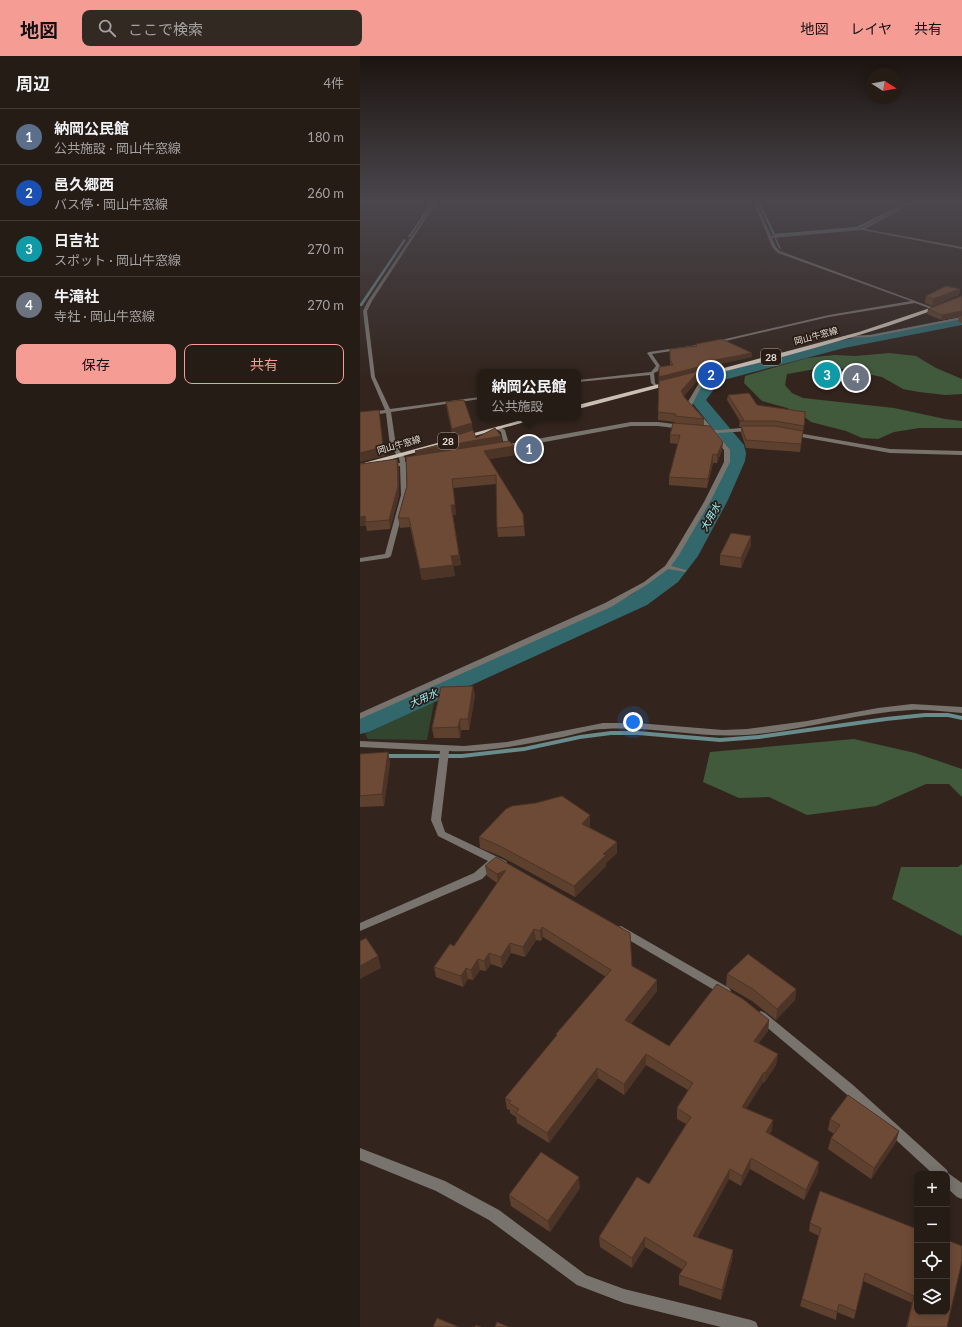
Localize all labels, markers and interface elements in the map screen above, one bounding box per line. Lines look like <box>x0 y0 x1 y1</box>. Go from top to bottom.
search box <box>82 10 362 46</box>
icon: search <box>96 17 118 39</box>
text: 地図 <box>20 18 58 41</box>
text: ここで検索 <box>128 20 203 38</box>
text: 地図 <box>800 20 828 37</box>
text: レイヤ <box>850 20 892 37</box>
text: 共有 <box>914 20 942 37</box>
north arrow <box>866 68 902 104</box>
text: 周辺 <box>16 73 50 94</box>
text: 4件 <box>323 75 344 91</box>
text: 納岡公民館 <box>54 119 129 137</box>
text: 1 <box>25 129 33 145</box>
text: 180 m <box>307 129 344 145</box>
text: 公共施設 · 岡山牛窓線 <box>54 140 181 156</box>
text: 邑久郷西 <box>54 175 114 193</box>
text: 2 <box>25 185 33 201</box>
text: 260 m <box>307 185 344 201</box>
text: バス停 · 岡山牛窓線 <box>54 196 168 212</box>
text: 日吉社 <box>54 231 99 249</box>
text: 3 <box>25 241 33 257</box>
text: 270 m <box>307 241 344 257</box>
text: スポット · 岡山牛窓線 <box>54 252 181 268</box>
text: 牛滝社 <box>54 287 99 305</box>
text: 4 <box>25 297 33 313</box>
text: 270 m <box>307 297 344 313</box>
text: 寺社 · 岡山牛窓線 <box>54 308 155 324</box>
street label: 岡山牛窓線 <box>793 324 840 347</box>
button: 保存 <box>16 344 176 384</box>
button: 共有 <box>184 344 344 384</box>
road number: 28 <box>761 349 781 365</box>
pin: 2 <box>698 360 724 390</box>
pin: 3 <box>814 360 840 390</box>
pin: 4 <box>843 363 869 393</box>
popup <box>477 369 581 421</box>
text: 納岡公民館 <box>491 377 567 395</box>
text: 公共施設 <box>491 398 544 414</box>
street label: 岡山牛窓線 <box>376 433 423 456</box>
road number: 28 <box>438 433 458 449</box>
pin: 1 <box>516 434 542 464</box>
water label: 大用水 <box>697 500 723 533</box>
water label: 大用水 <box>407 686 440 710</box>
your location <box>623 712 643 732</box>
map controls <box>914 1171 950 1315</box>
button: + <box>914 1171 950 1207</box>
button: − <box>914 1207 950 1243</box>
button: locate <box>914 1243 950 1279</box>
button: layers <box>914 1279 950 1315</box>

